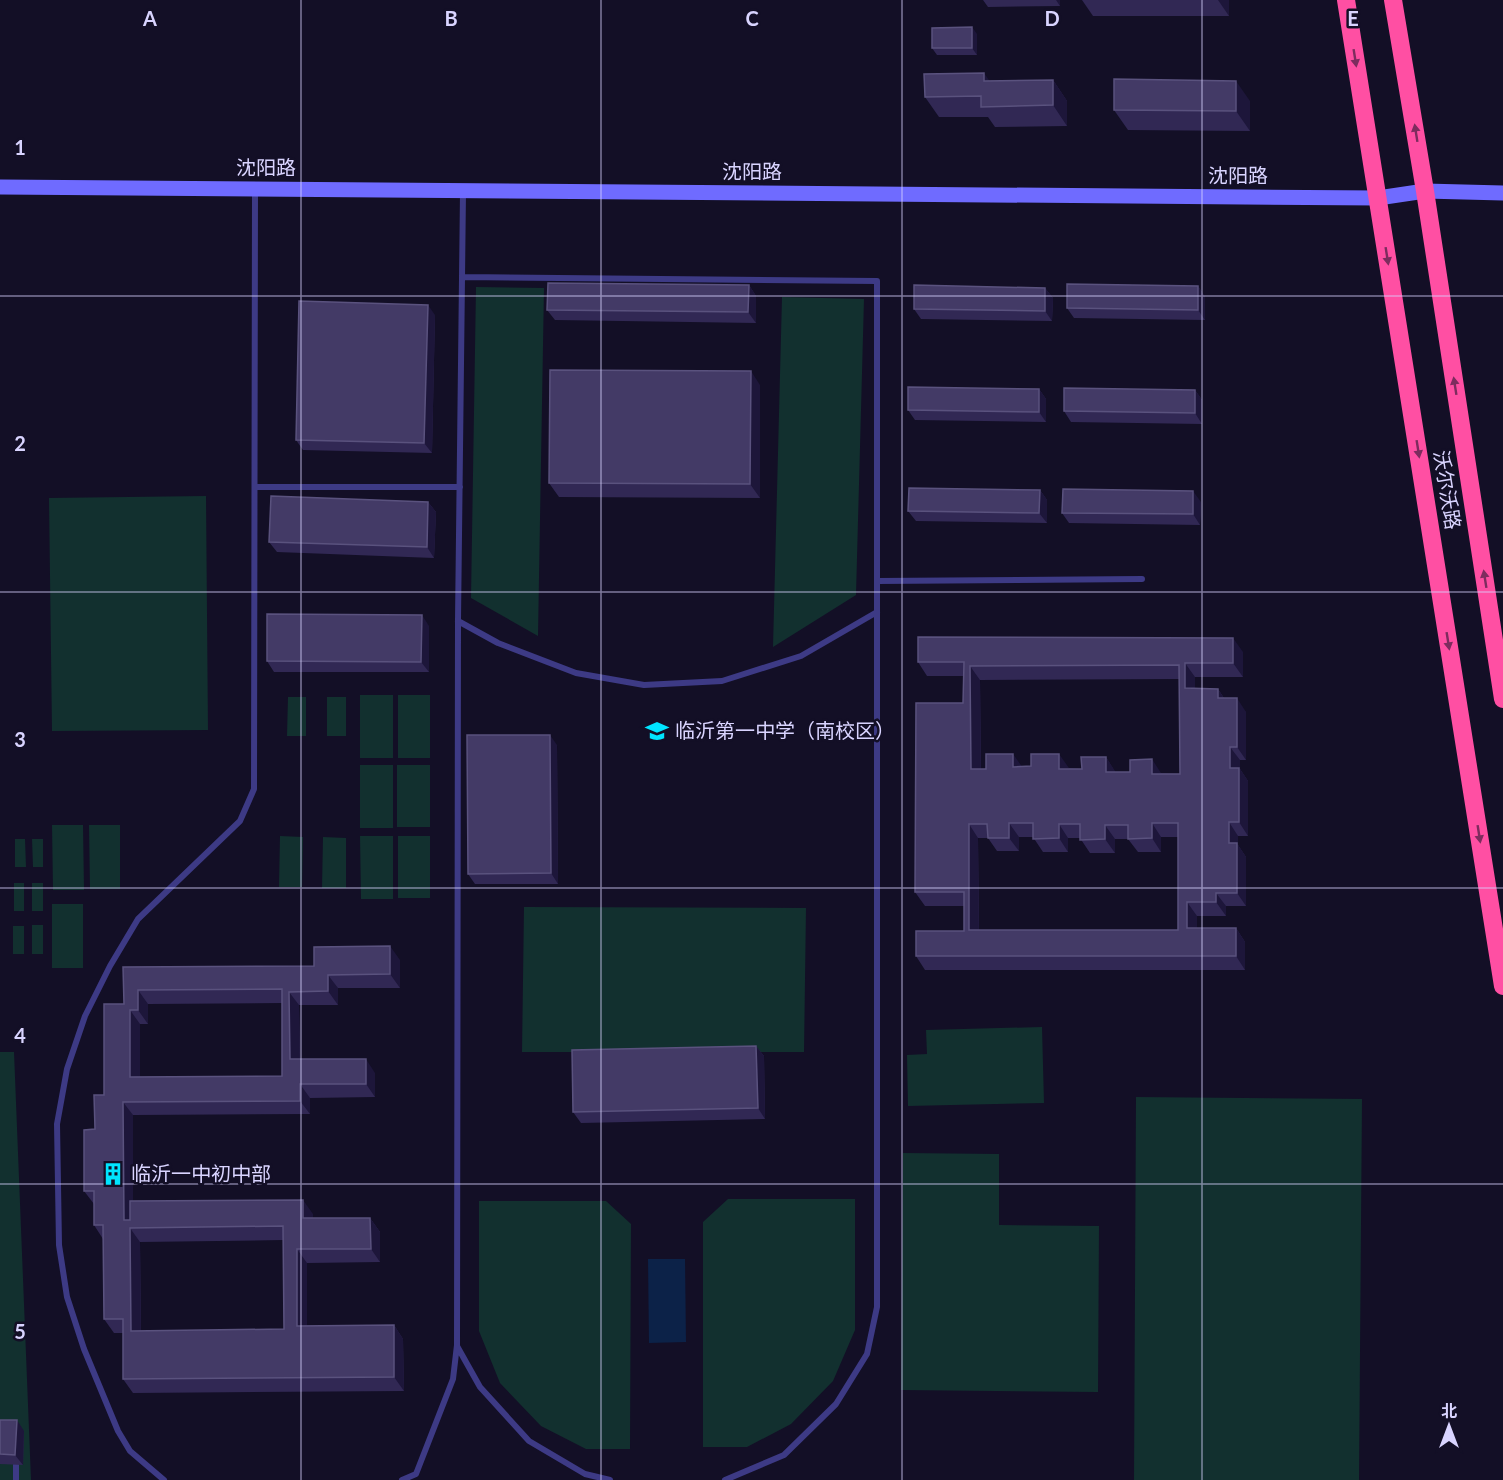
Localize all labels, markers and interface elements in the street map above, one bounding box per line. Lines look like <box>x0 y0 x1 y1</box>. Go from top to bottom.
text: A <box>142 6 157 30</box>
text: B <box>444 6 458 30</box>
text: C <box>745 6 759 30</box>
text: D <box>1044 6 1060 30</box>
text: E <box>1347 6 1359 30</box>
one-way arrow <box>1351 48 1360 67</box>
one-way arrow <box>1411 123 1420 142</box>
text: 1 <box>14 135 26 159</box>
street label: 沈阳路 <box>236 155 296 179</box>
street label: 沈阳路 <box>722 159 782 183</box>
street label: 沈阳路 <box>1208 163 1268 187</box>
one-way arrow <box>1383 247 1392 266</box>
one-way arrow <box>1451 377 1460 396</box>
text: 2 <box>14 431 26 455</box>
one-way arrow <box>1413 439 1422 458</box>
street label: 沃尔沃路 <box>1430 448 1466 531</box>
one-way arrow <box>1480 569 1489 588</box>
one-way arrow <box>1444 632 1453 651</box>
school or university icon: 临沂第一中学（南校区） <box>644 718 670 744</box>
place label: 临沂第一中学（南校区） <box>675 718 895 742</box>
text: 3 <box>14 727 26 751</box>
one-way arrow <box>1475 825 1484 844</box>
text: 4 <box>14 1023 26 1047</box>
building icon: 临沂一中初中部 <box>100 1161 126 1187</box>
place label: 临沂一中初中部 <box>131 1161 271 1185</box>
text: 5 <box>14 1319 26 1343</box>
north arrow <box>1419 1396 1479 1456</box>
text: 北 <box>1441 1401 1457 1420</box>

